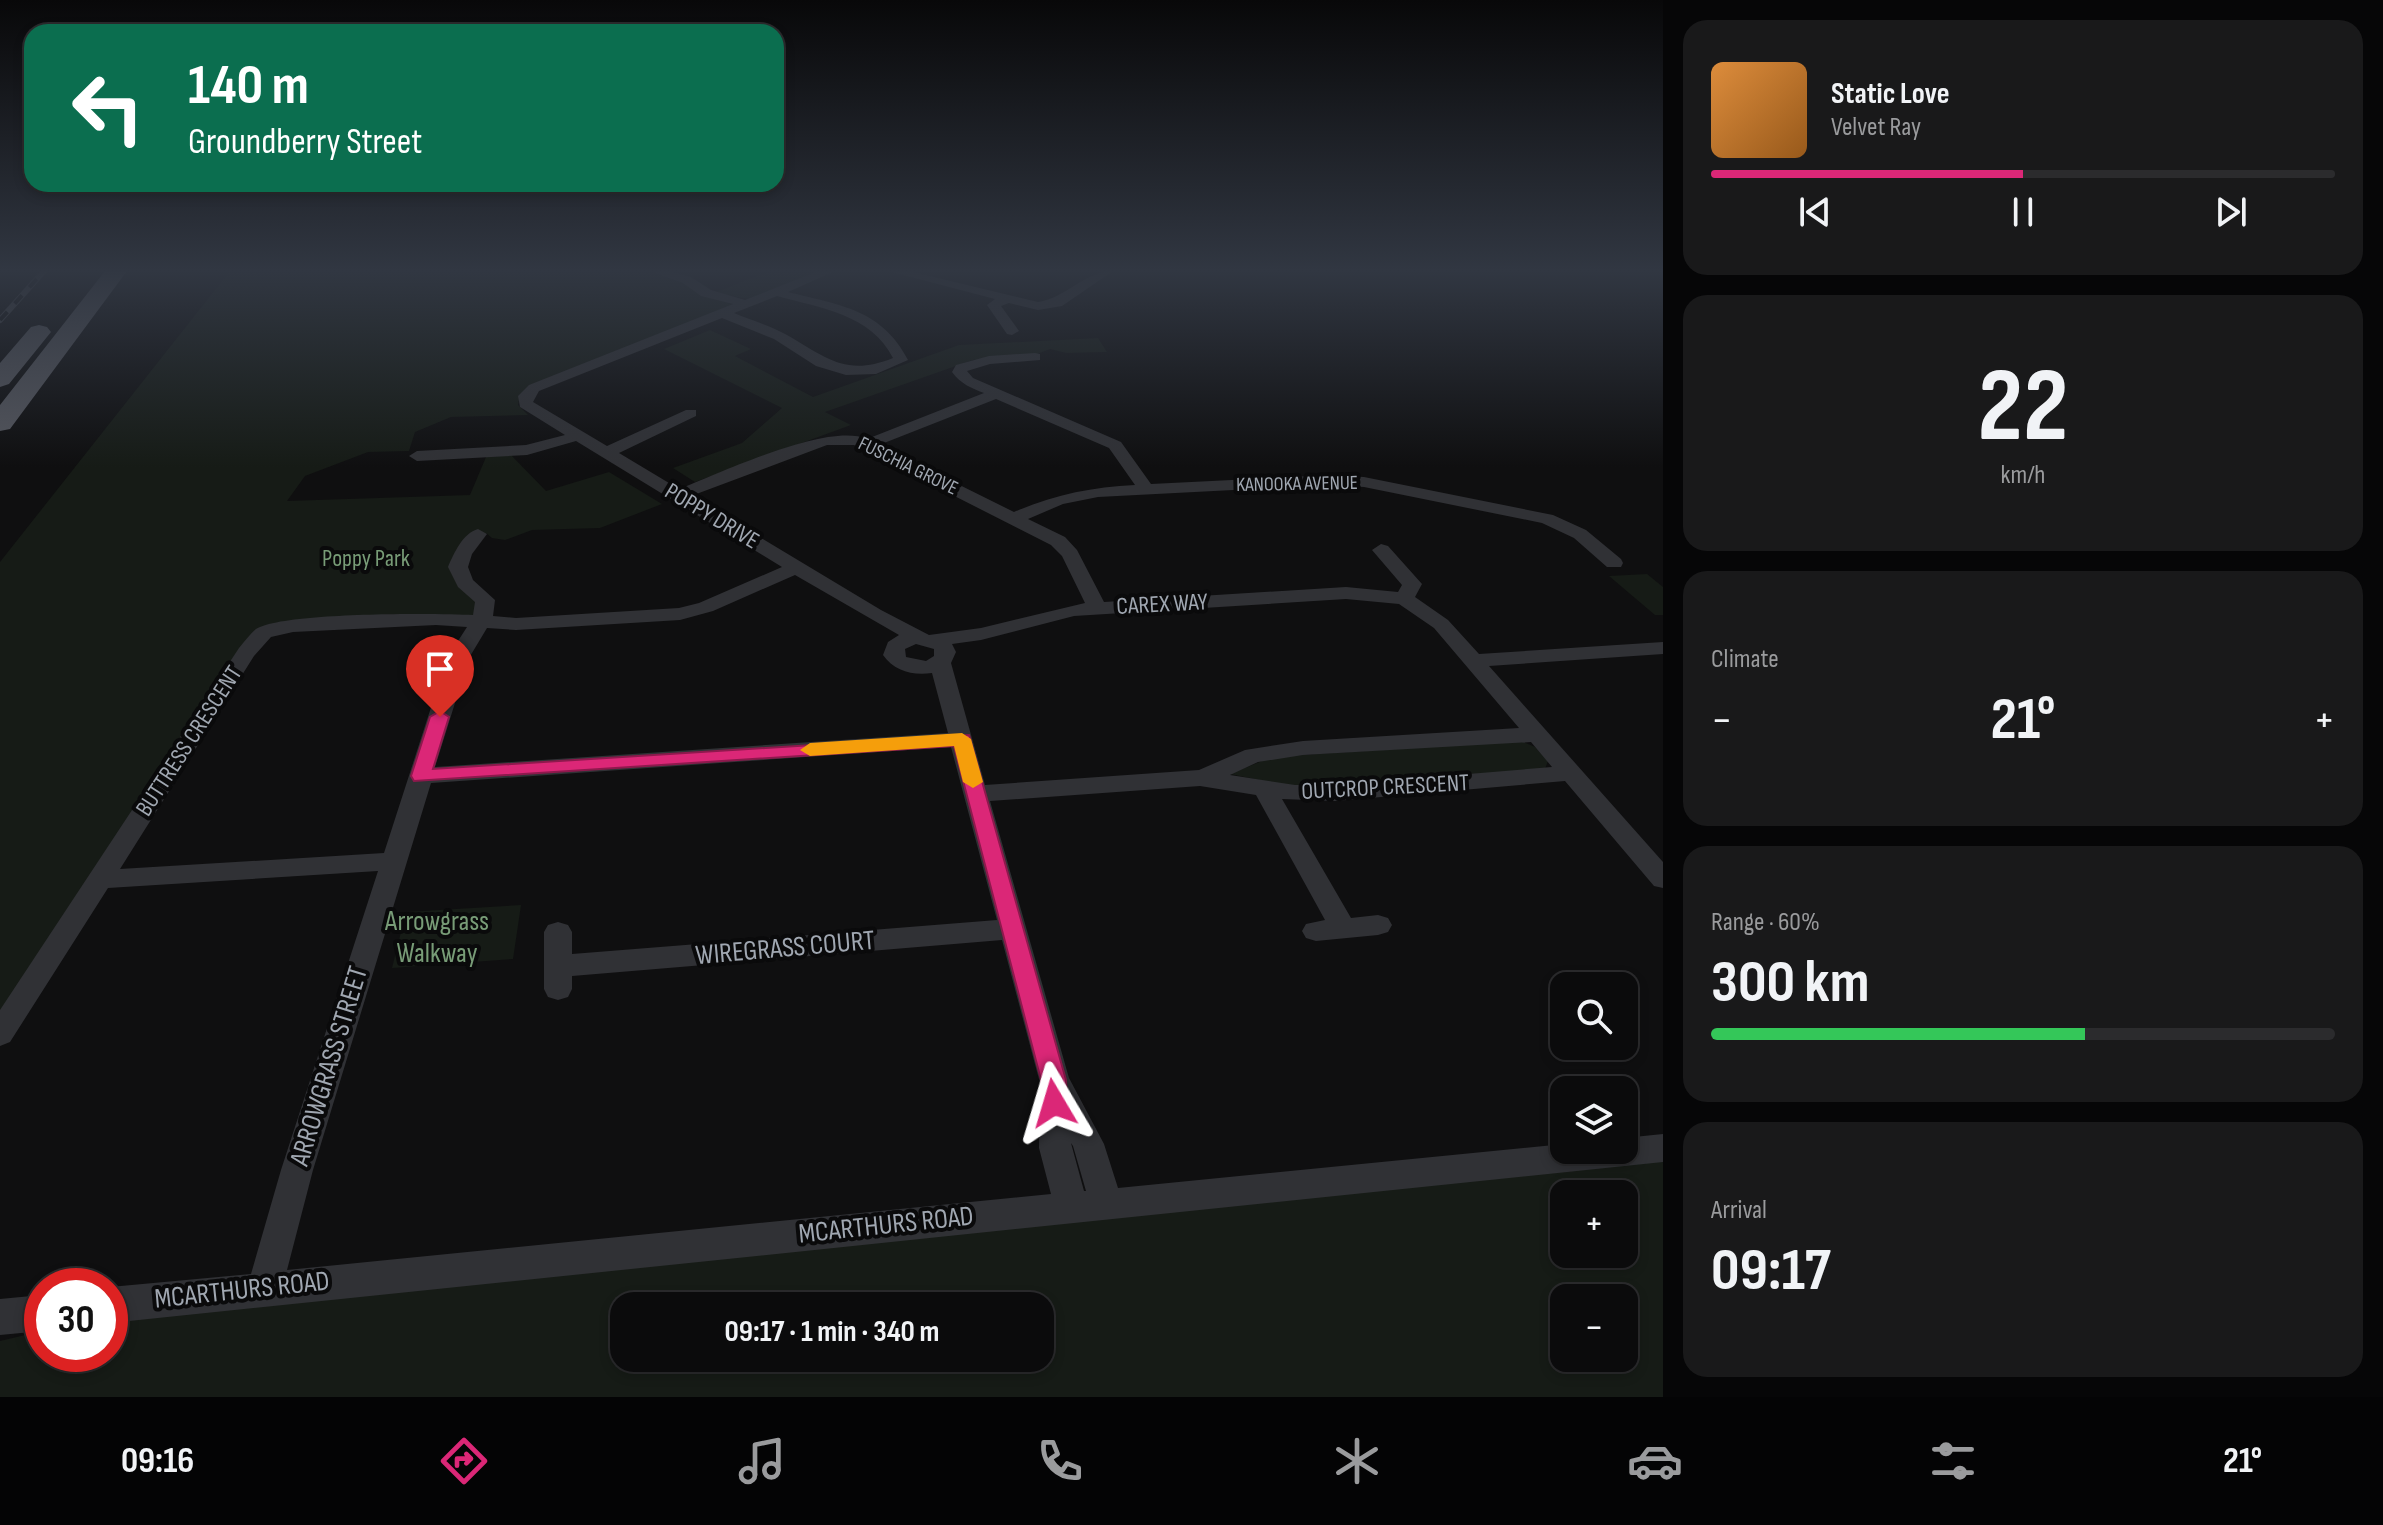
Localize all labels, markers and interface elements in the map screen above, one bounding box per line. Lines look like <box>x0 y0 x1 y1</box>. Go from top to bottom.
text: 140 m <box>188 53 309 120</box>
icon: left <box>56 56 160 160</box>
text: Static Love <box>1831 76 1950 112</box>
text: Velvet Ray <box>1831 112 1921 143</box>
text: Groundberry Street <box>188 121 422 164</box>
icon: previous <box>1793 190 1837 234</box>
icon: pause <box>2001 190 2045 234</box>
icon: next <box>2209 190 2253 234</box>
text: 22 <box>1977 345 2069 470</box>
street label: FUSCHIA GROVE <box>854 432 962 500</box>
text: km/h <box>2001 460 2045 491</box>
street label: KANOOKA AVENUE <box>1236 471 1358 497</box>
street label: POPPY DRIVE <box>660 477 764 555</box>
park label: Poppy Park <box>322 544 410 573</box>
street label: CAREX WAY <box>1116 587 1208 621</box>
pin <box>406 635 474 717</box>
text: Climate <box>1711 644 1779 675</box>
icon: arrive <box>418 647 462 691</box>
street label: BUTTRESS CRESCENT <box>130 660 249 822</box>
text: 21° <box>1990 684 2056 756</box>
text: − <box>1711 694 1733 747</box>
text: + <box>2313 694 2335 747</box>
street label: OUTCROP CRESCENT <box>1300 768 1470 806</box>
park label: Arrowgrass Walkway <box>384 905 489 970</box>
text: Range · 60% <box>1711 907 1820 938</box>
street label: WIREGRASS COURT <box>694 924 876 972</box>
text: 300 km <box>1711 947 1869 1019</box>
street label: ARROWGRASS STREET <box>283 962 375 1171</box>
map controls <box>1550 972 1638 1372</box>
button: search <box>1550 972 1638 1060</box>
position arrow <box>1012 1061 1096 1145</box>
button: layers <box>1550 1076 1638 1164</box>
button: + <box>1550 1180 1638 1268</box>
text: Arrival <box>1711 1195 1767 1226</box>
street label: MCARTHURS ROAD <box>797 1199 975 1251</box>
text: 09:17 <box>1711 1235 1831 1307</box>
street label: MCARTHURS ROAD <box>153 1264 331 1316</box>
speed limit sign: 30 <box>24 1268 128 1372</box>
button: − <box>1550 1284 1638 1372</box>
text: 09:17 · 1 min · 340 m <box>725 1314 939 1350</box>
icon: directions <box>436 1433 492 1489</box>
icon: music <box>734 1433 790 1489</box>
icon: phone <box>1032 1433 1088 1489</box>
icon: climate <box>1329 1433 1385 1489</box>
icon: car <box>1627 1433 1683 1489</box>
icon: filters <box>1925 1433 1981 1489</box>
text: 09:16 <box>121 1440 194 1483</box>
text: 21° <box>2223 1440 2262 1483</box>

